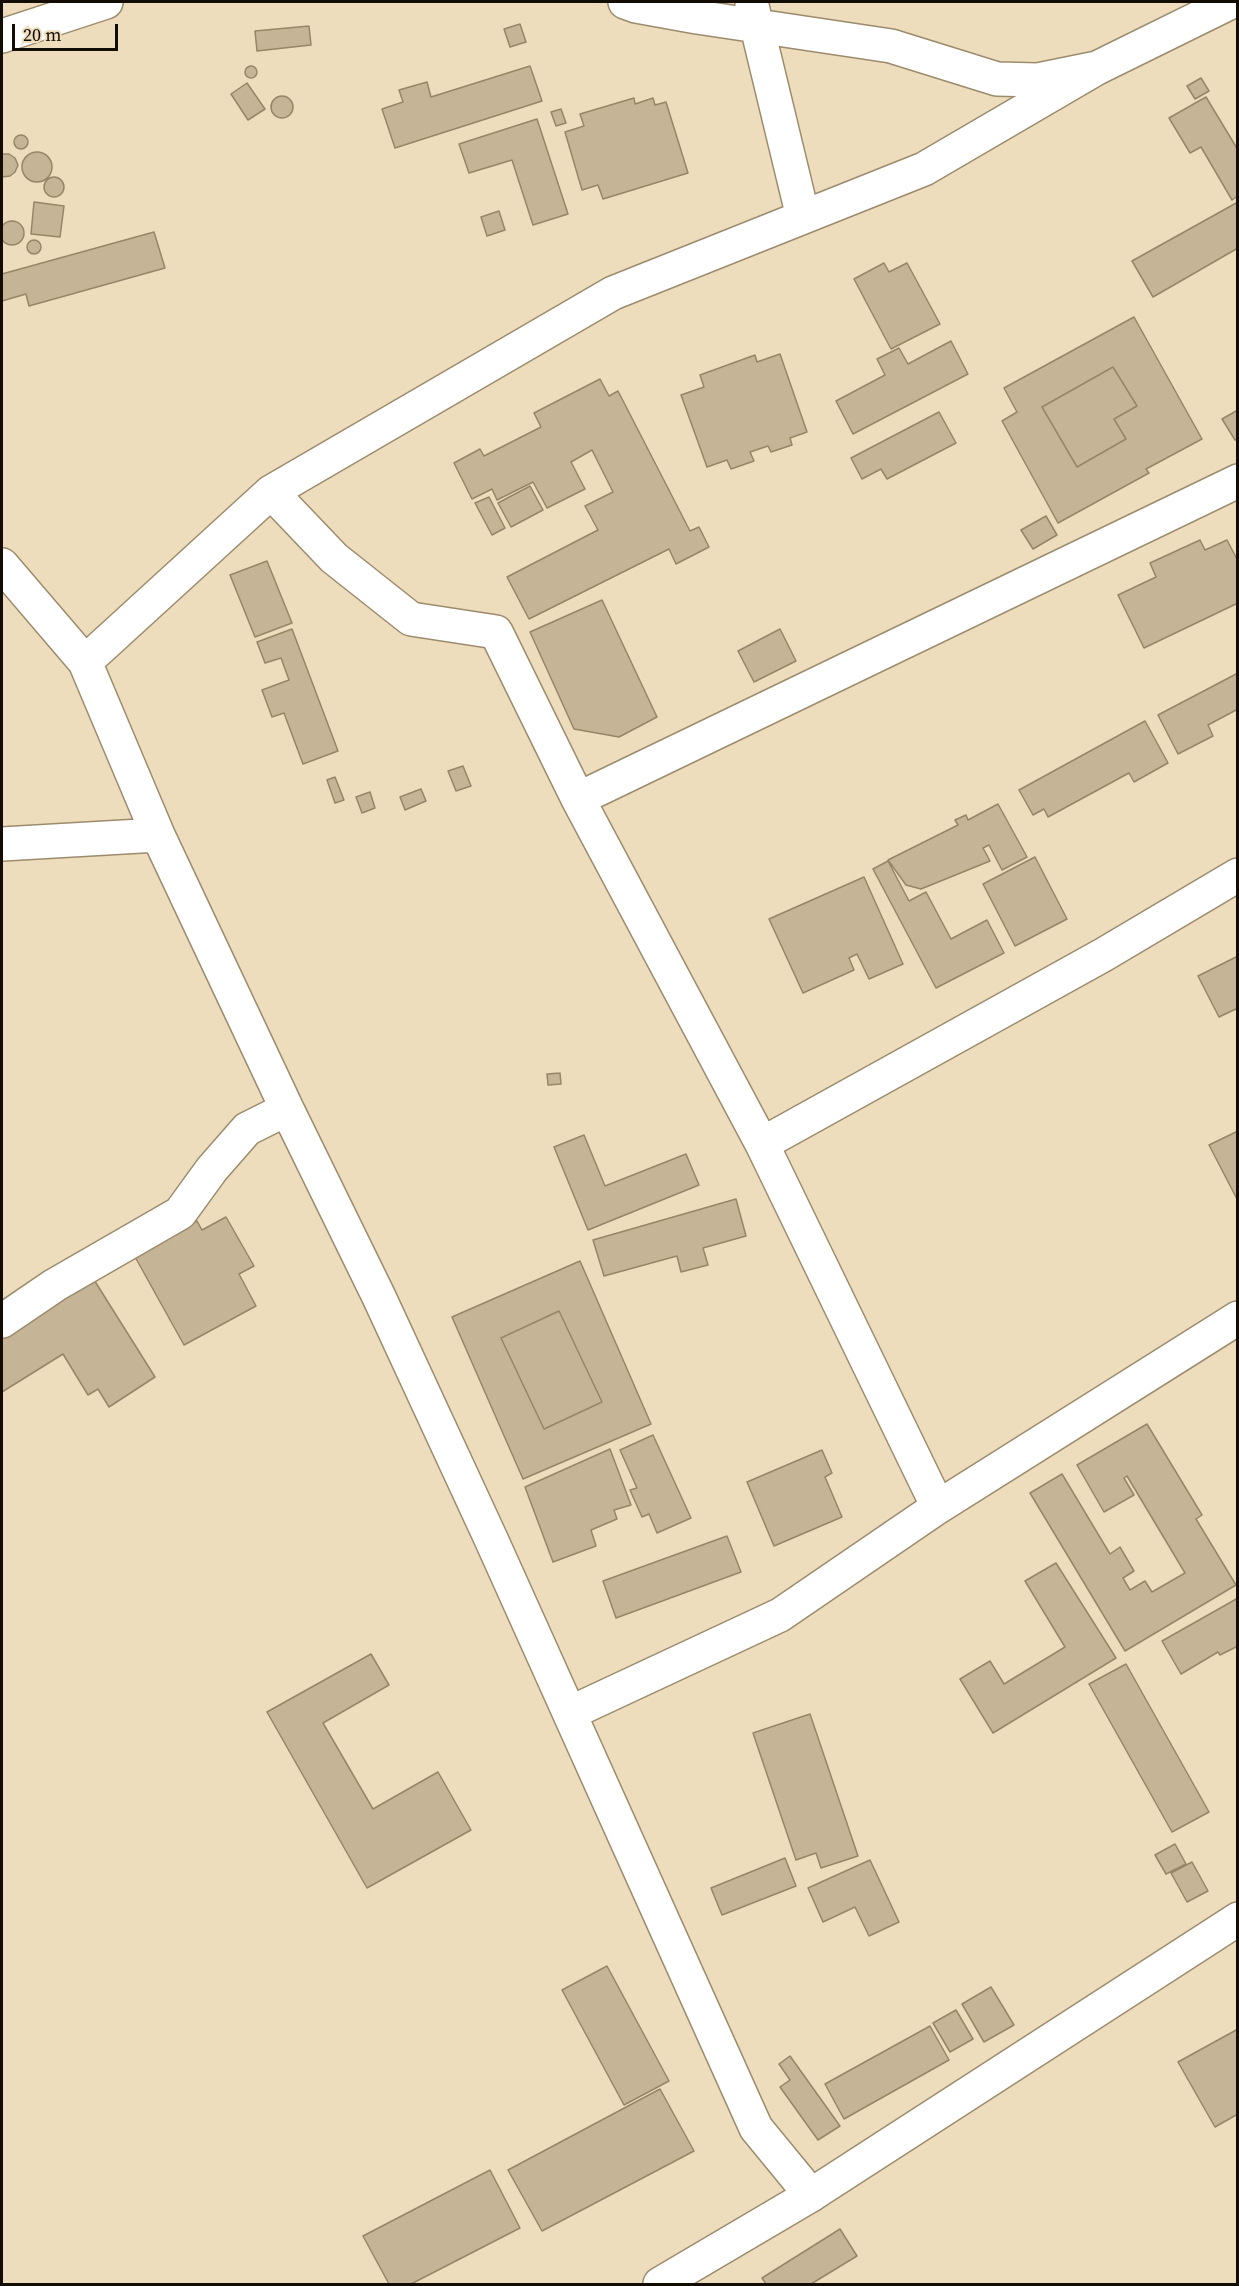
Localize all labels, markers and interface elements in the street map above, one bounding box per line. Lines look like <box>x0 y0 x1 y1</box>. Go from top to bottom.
scale bar <box>15 12 122 50</box>
text: 20 m <box>23 22 61 47</box>

